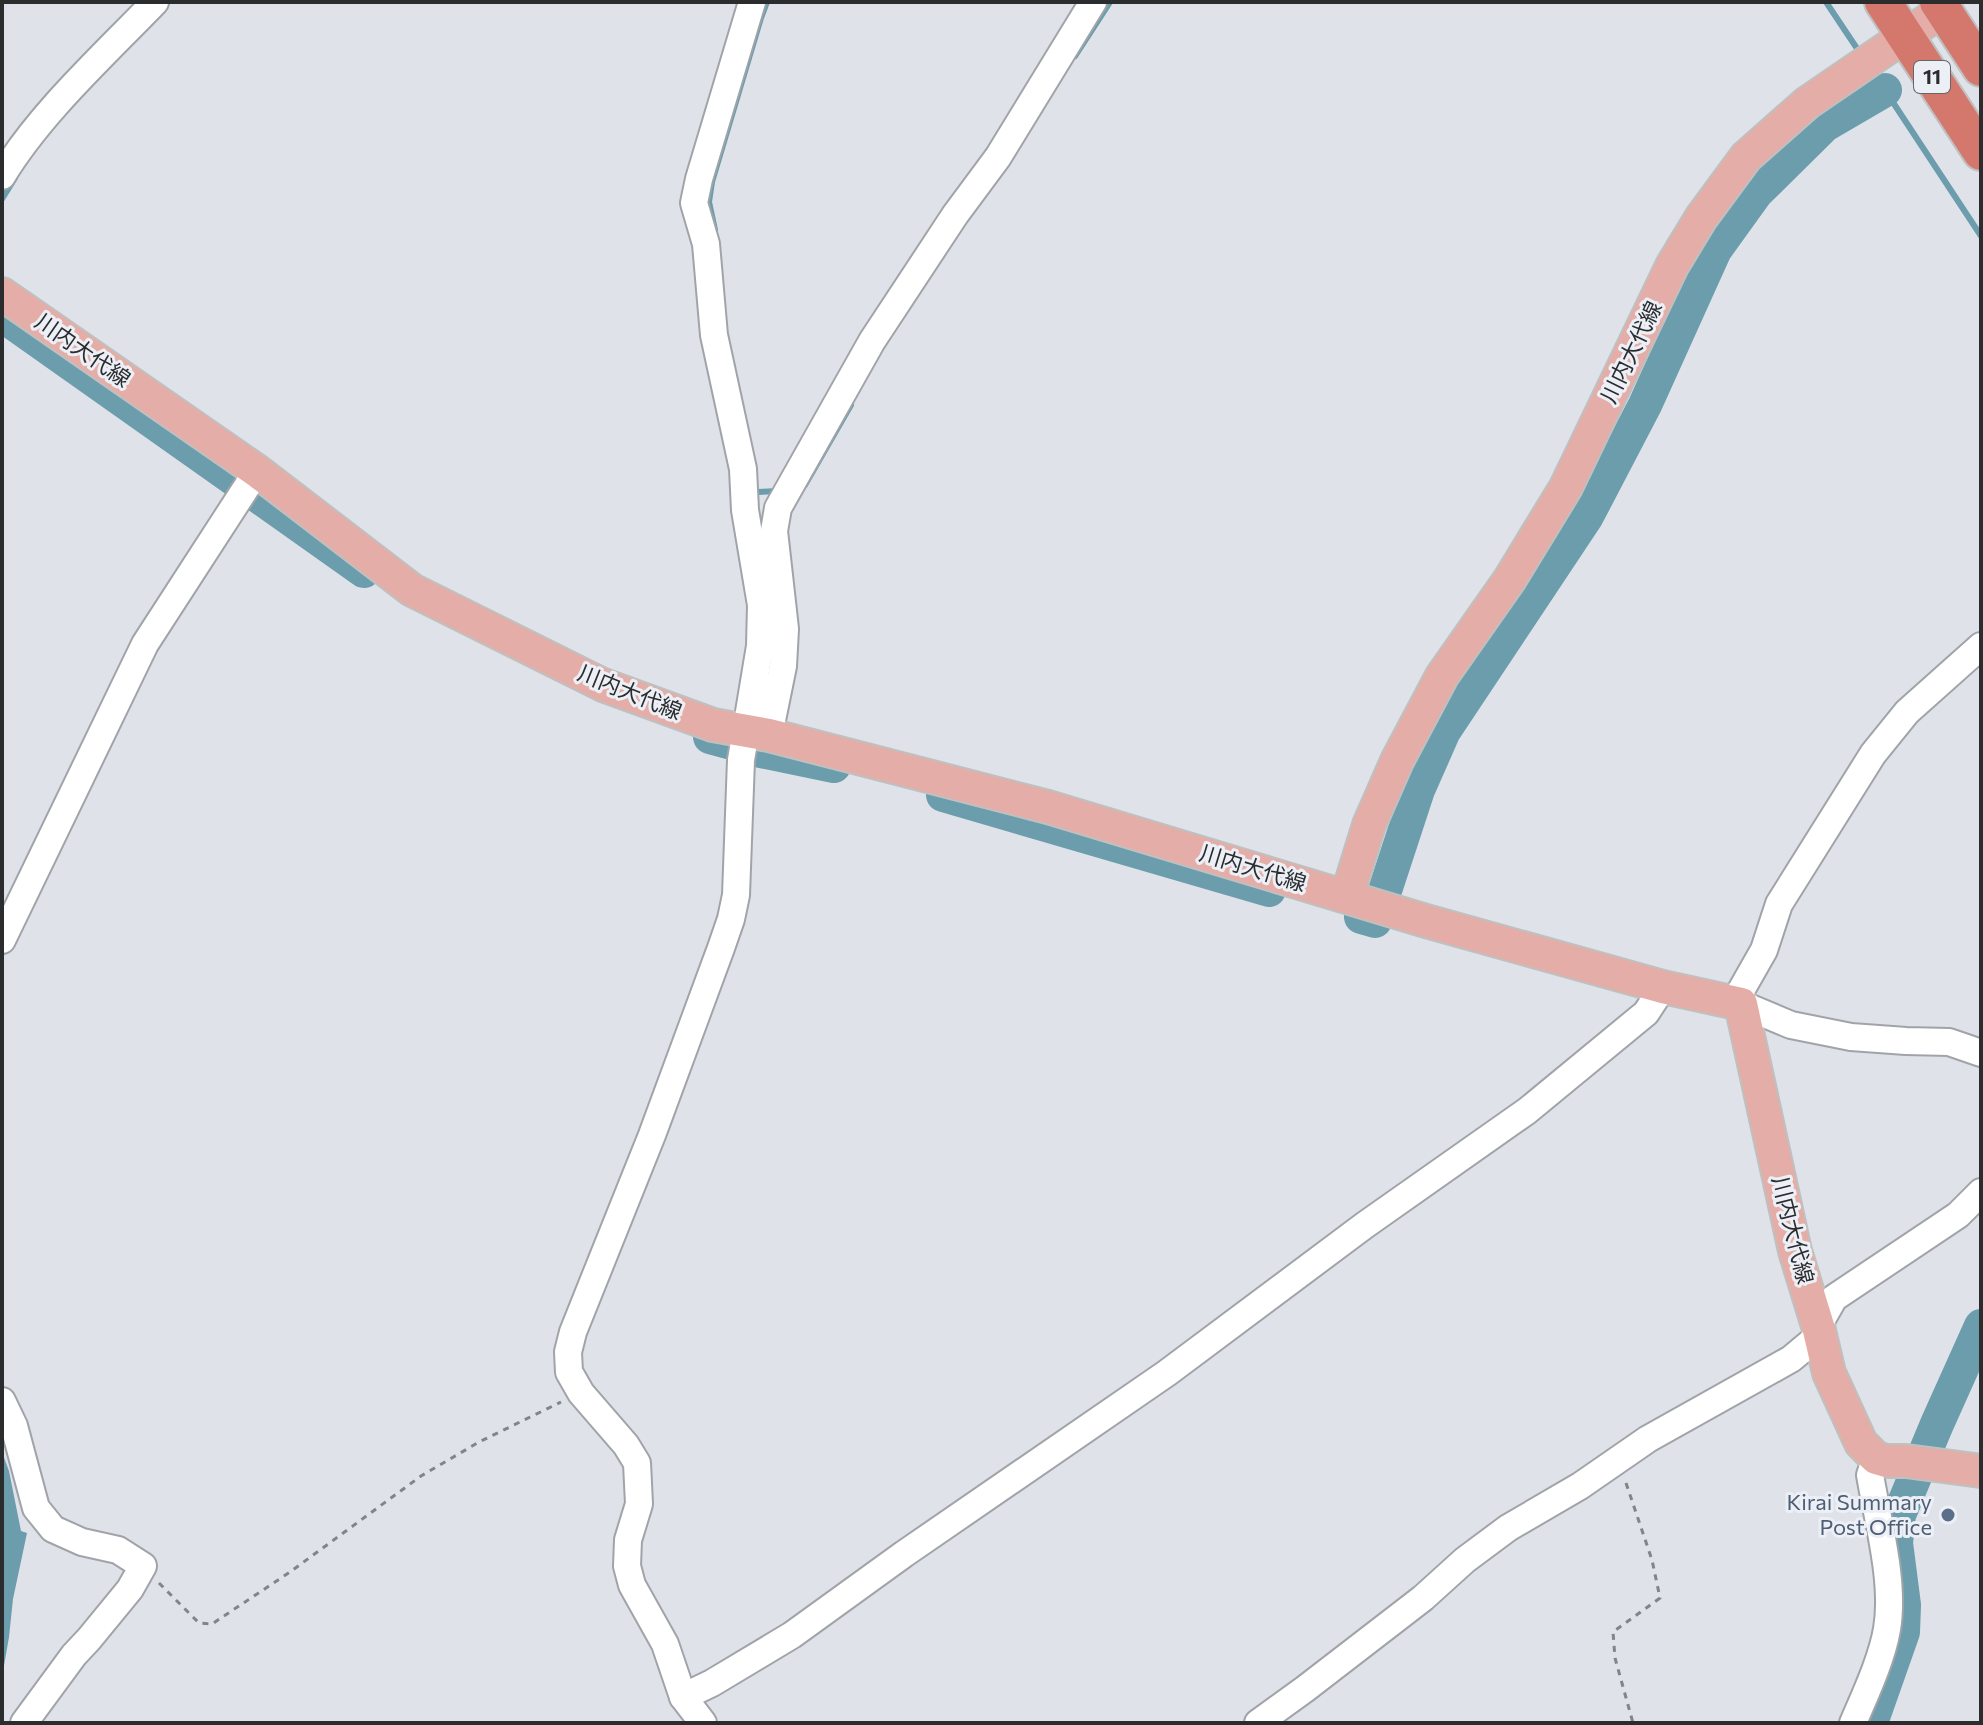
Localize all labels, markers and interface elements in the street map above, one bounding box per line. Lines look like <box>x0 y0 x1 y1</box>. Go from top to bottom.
road number: 11 <box>1914 61 1950 93</box>
street label: 川内大代線 <box>1594 296 1667 407</box>
street label: 川内大代線 <box>30 307 136 392</box>
street label: 川内大代線 <box>574 658 686 725</box>
street label: 川内大代線 <box>1197 839 1310 897</box>
street label: 川内大代線 <box>1767 1173 1820 1287</box>
place label: Kirai Summary Post Office <box>1786 1488 1932 1540</box>
marker: Kirai Summary Post Office <box>1939 1506 1957 1524</box>

